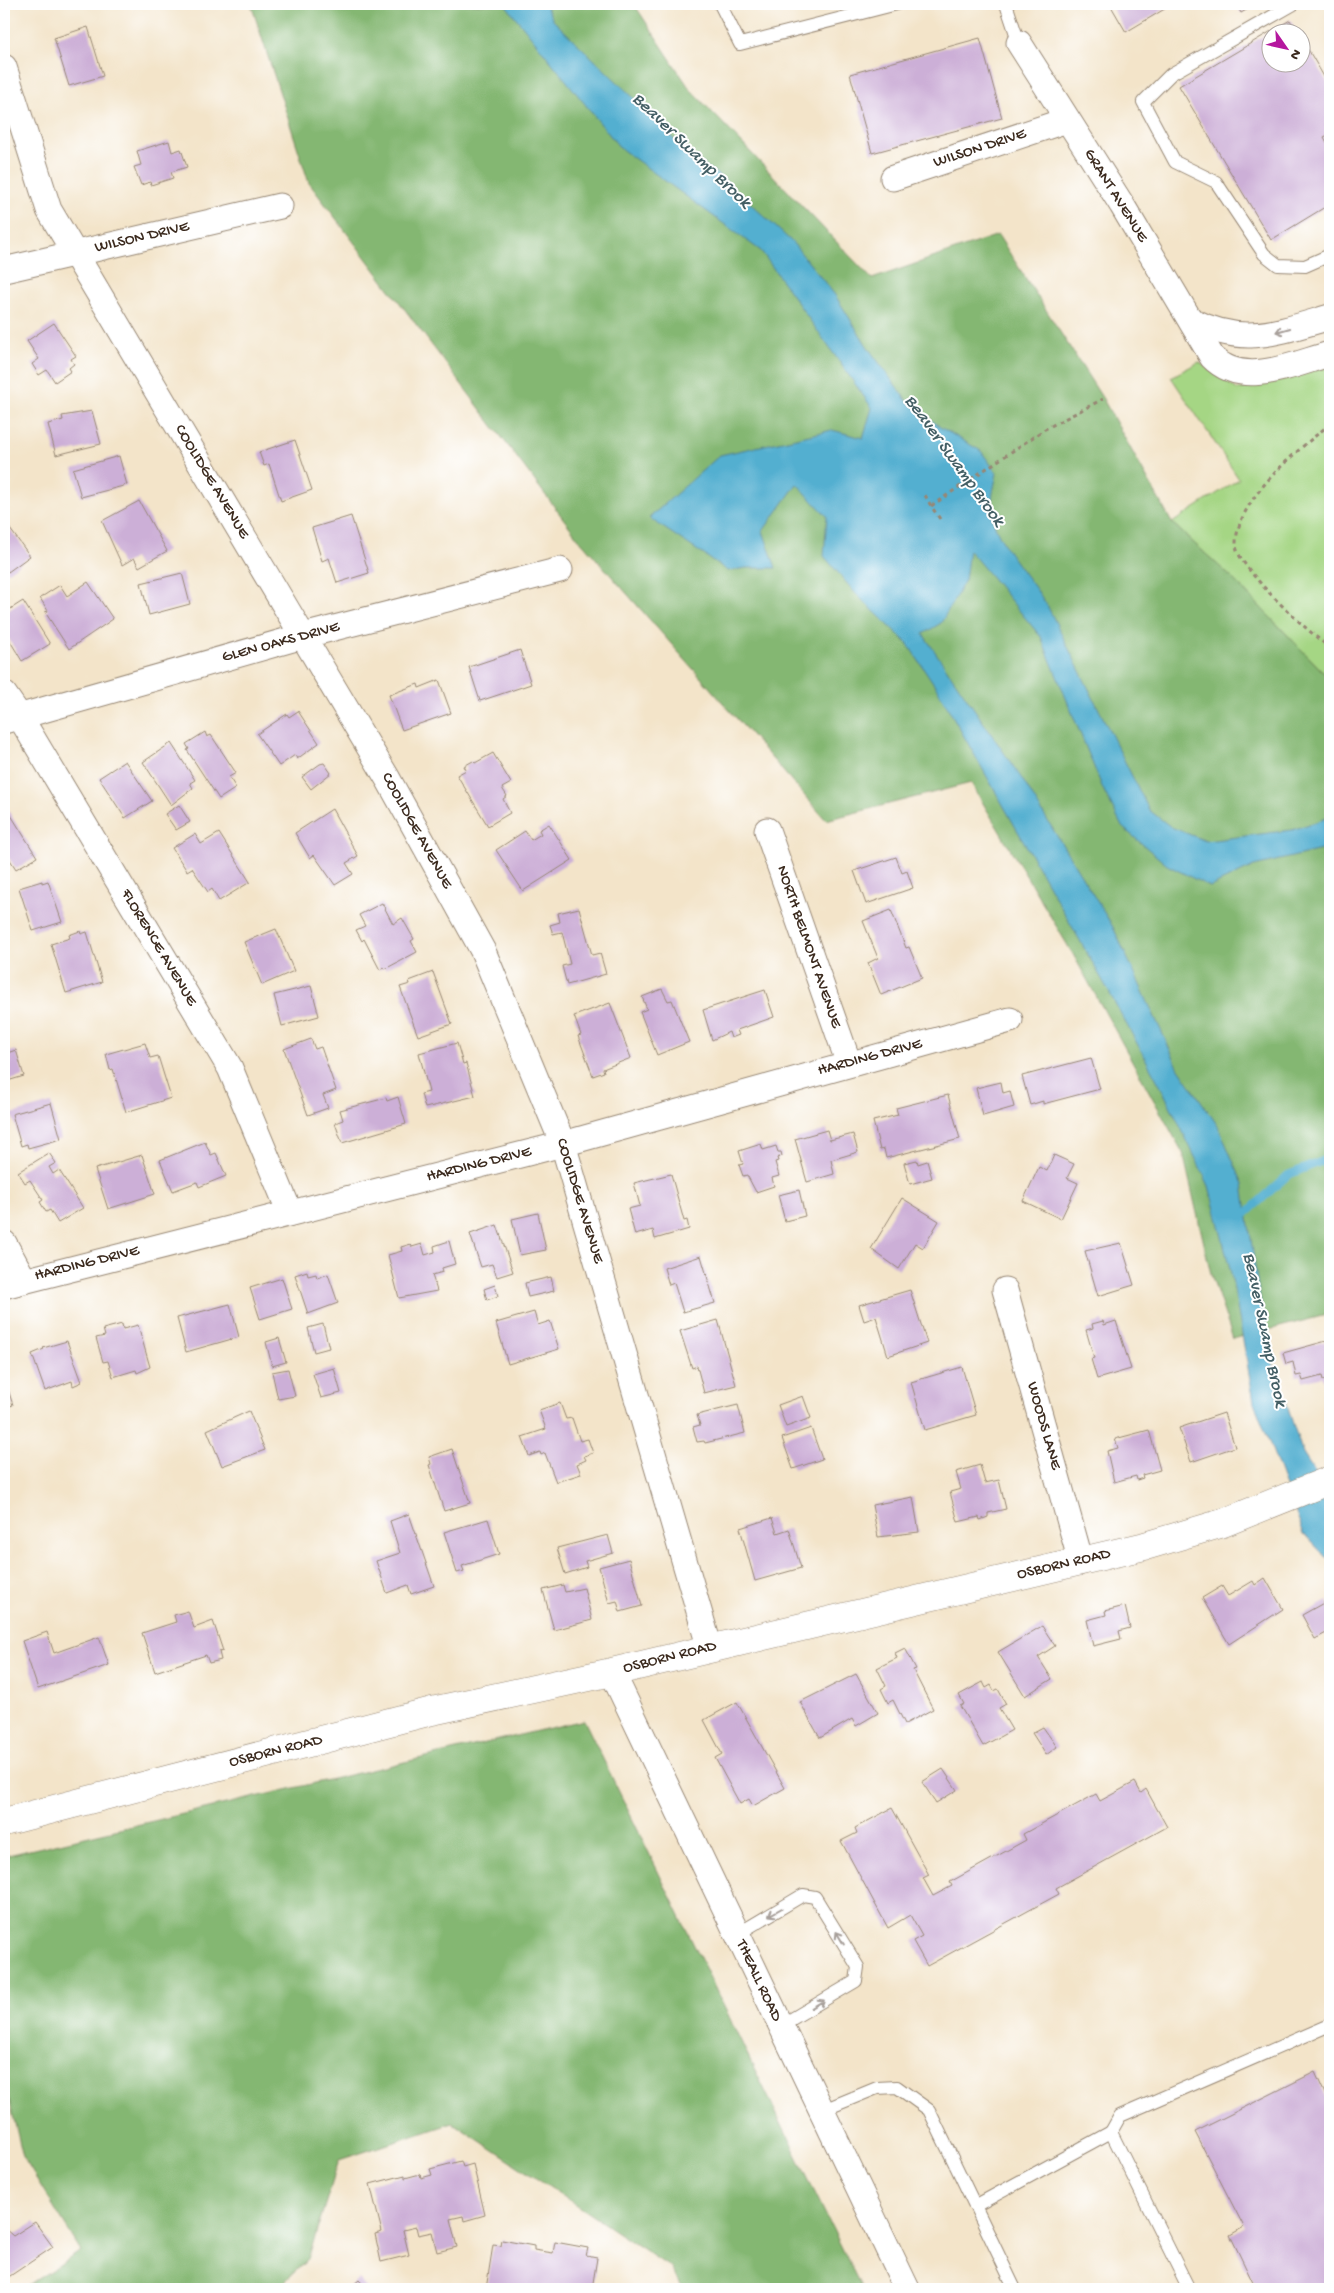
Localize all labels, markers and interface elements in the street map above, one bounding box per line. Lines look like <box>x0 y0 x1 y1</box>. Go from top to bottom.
north arrow <box>1262 22 1312 72</box>
text: N <box>1285 45 1304 62</box>
water label: Beaver Swamp Brook <box>627 89 756 214</box>
street label: WILSON DRIVE <box>931 125 1030 173</box>
street label: GRANT AVENUE <box>1079 146 1152 247</box>
street label: WILSON DRIVE <box>93 218 192 258</box>
one-way arrow <box>1276 326 1292 336</box>
water label: Beaver Swamp Brook <box>899 391 1010 532</box>
street label: COOLIDGE AVENUE <box>169 421 253 543</box>
street label: GLEN OAKS DRIVE <box>220 618 343 668</box>
street label: COOLIDGE AVENUE <box>376 770 456 893</box>
street label: NORTH BELMONT AVENUE <box>771 863 845 1032</box>
street label: FLORENCE AVENUE <box>115 885 201 1011</box>
street label: HARDING DRIVE <box>816 1035 925 1081</box>
street label: COOLIDGE AVENUE <box>551 1136 607 1267</box>
street label: HARDING DRIVE <box>425 1143 534 1187</box>
street label: HARDING DRIVE <box>33 1242 142 1286</box>
water label: Beaver Swamp Brook <box>1237 1251 1291 1411</box>
street label: WOODS LANE <box>1021 1380 1065 1473</box>
street label: OSBORN ROAD <box>1015 1545 1113 1585</box>
street label: OSBORN ROAD <box>621 1637 719 1679</box>
street label: OSBORN ROAD <box>227 1731 325 1773</box>
one-way arrow <box>768 1907 783 1917</box>
one-way arrow <box>835 1932 845 1946</box>
street label: THEALL ROAD <box>730 1936 785 2025</box>
one-way arrow <box>810 1998 824 2008</box>

